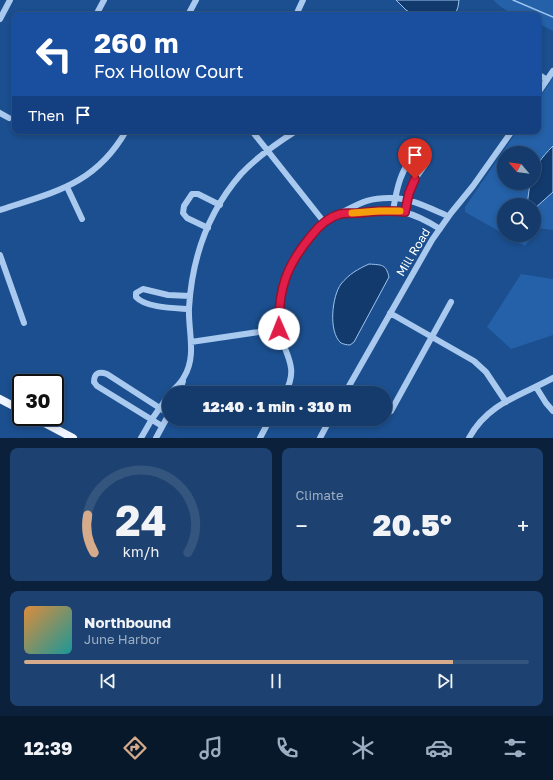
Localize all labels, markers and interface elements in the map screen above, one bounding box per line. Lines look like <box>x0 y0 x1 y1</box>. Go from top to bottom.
text: 260 m <box>94 26 179 59</box>
icon: left <box>28 28 80 80</box>
text: Fox Hollow Court <box>94 60 243 82</box>
icon: arrive <box>72 104 94 126</box>
text: Then <box>28 106 64 124</box>
pin <box>398 138 432 179</box>
icon: arrive <box>404 144 426 166</box>
north arrow <box>497 146 541 190</box>
map controls <box>497 146 541 242</box>
button: search <box>497 198 541 242</box>
street label: Mill Road <box>393 225 433 279</box>
position arrow <box>258 308 300 350</box>
speed limit sign: 30 <box>12 374 64 426</box>
text: 12:40 · 1 min · 310 m <box>203 397 351 415</box>
text: Climate <box>296 487 343 503</box>
text: 24 <box>115 494 166 544</box>
text: 20.5° <box>373 507 452 543</box>
text: − <box>296 512 308 539</box>
text: + <box>517 512 529 539</box>
text: km/h <box>123 542 159 559</box>
text: Northbound <box>84 613 171 631</box>
text: June Harbor <box>84 631 161 647</box>
icon: previous <box>97 670 119 692</box>
icon: pause <box>265 670 287 692</box>
icon: next <box>434 670 456 692</box>
icon: directions <box>121 734 149 762</box>
icon: music <box>197 734 225 762</box>
icon: phone <box>273 734 301 762</box>
icon: climate <box>349 734 377 762</box>
icon: car <box>425 734 453 762</box>
icon: filters <box>501 734 529 762</box>
text: 12:39 <box>24 737 72 759</box>

